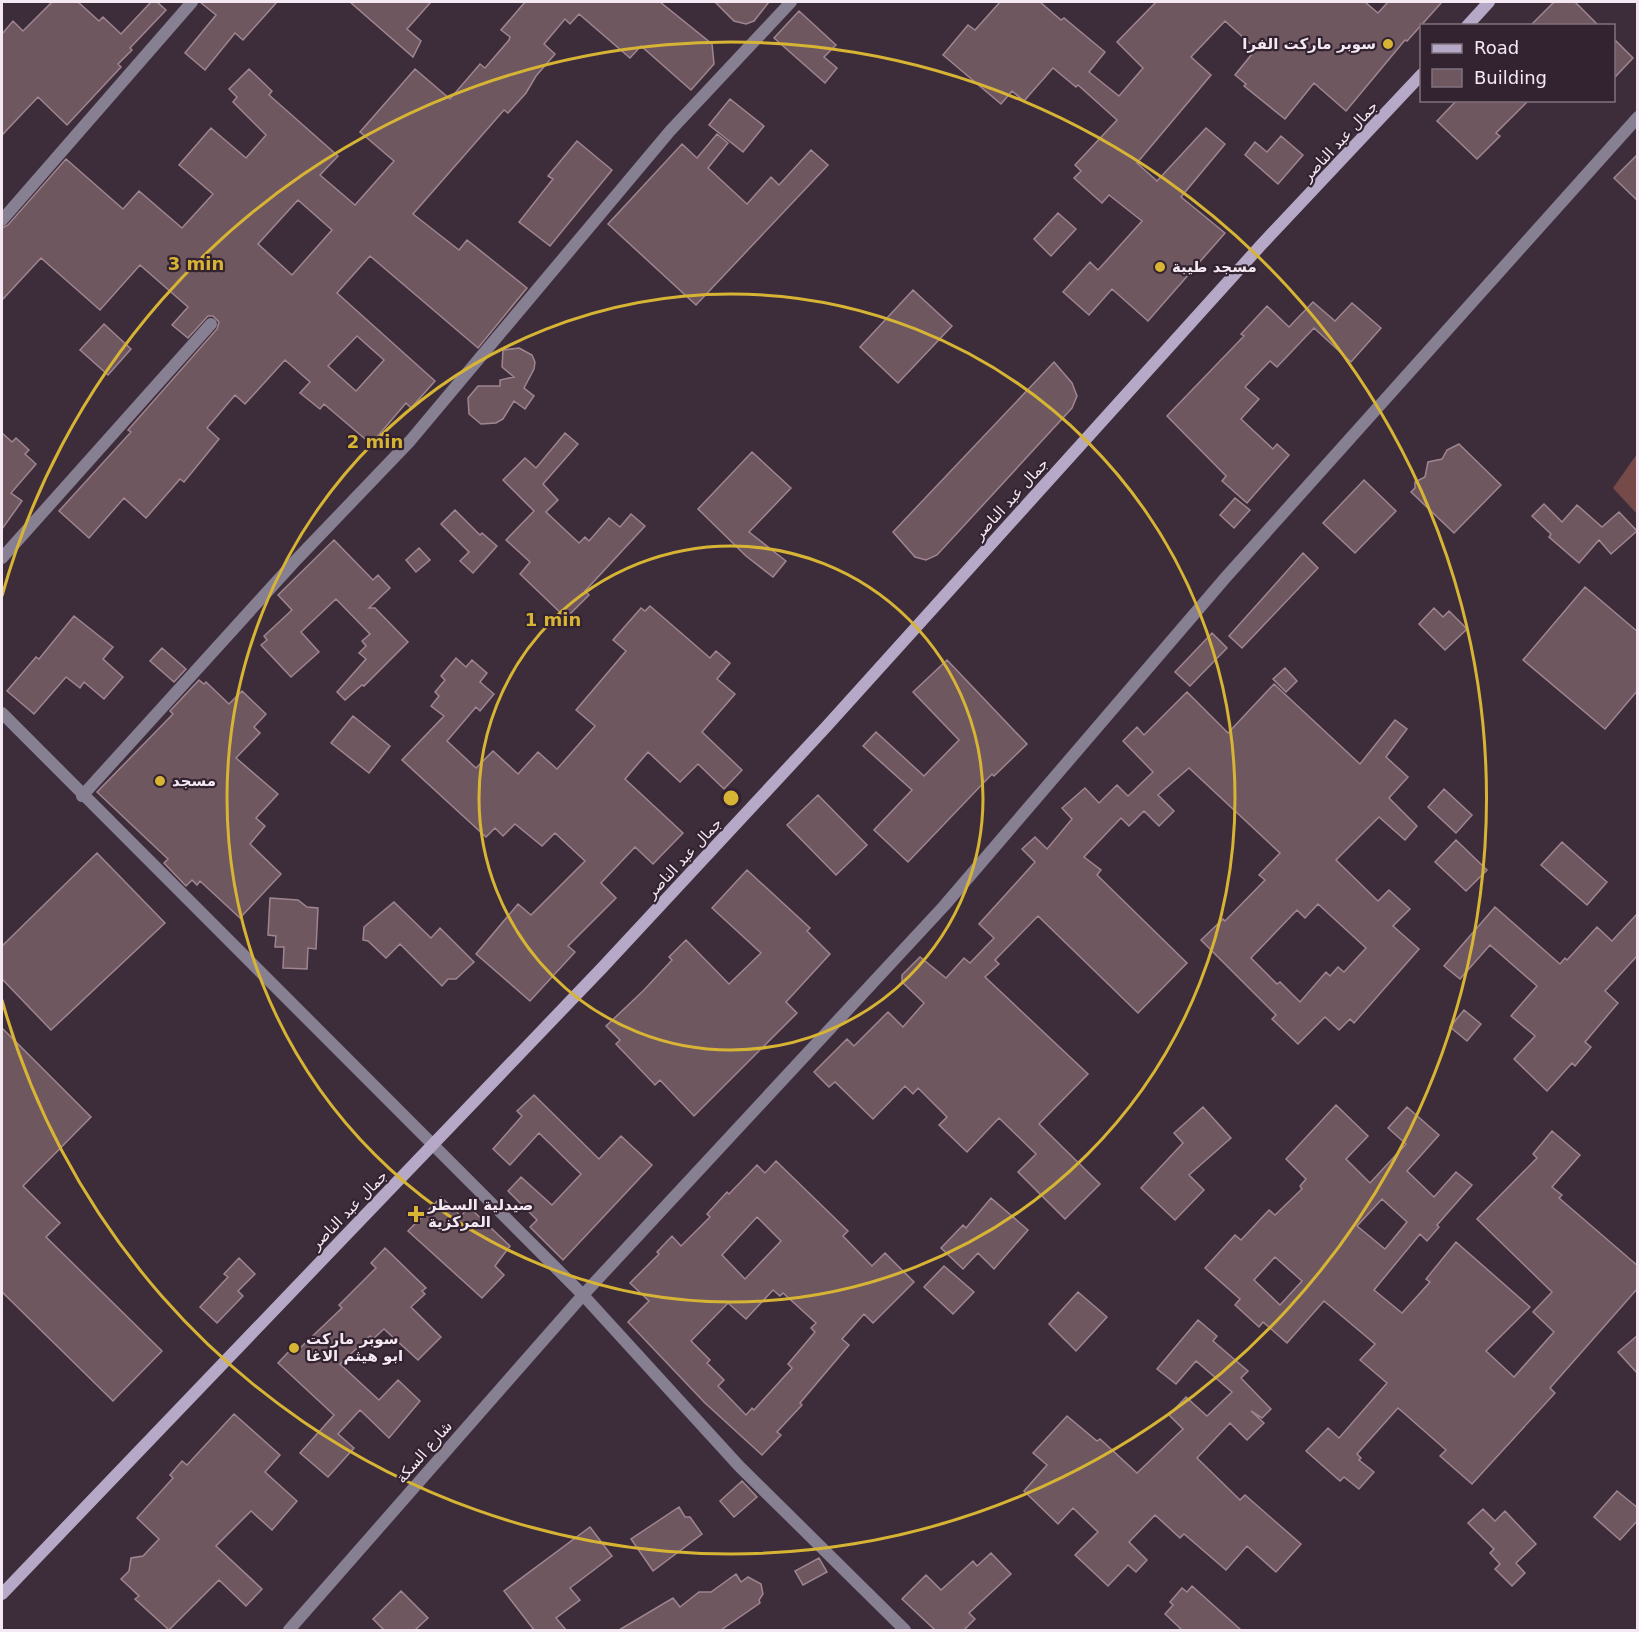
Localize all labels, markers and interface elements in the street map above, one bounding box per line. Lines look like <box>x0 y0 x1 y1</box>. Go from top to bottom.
legend <box>1420 24 1615 102</box>
place label: سوبر ماركت الفرا <box>1242 35 1376 53</box>
marker: سوبر ماركت الفرا <box>1381 37 1395 51</box>
text: Road <box>1474 37 1519 58</box>
text: Building <box>1474 67 1547 88</box>
street label: جمال عبد الناصر <box>1298 97 1382 186</box>
text: 3 min <box>168 253 224 274</box>
place label: مسجد طيبة <box>1172 258 1257 276</box>
marker: مسجد طيبة <box>1153 260 1167 274</box>
text: 2 min <box>347 431 403 452</box>
street label: جمال عبد الناصر <box>969 455 1052 544</box>
text: 1 min <box>525 609 581 630</box>
place label: مسجد <box>172 772 216 790</box>
marker: مسجد <box>153 774 167 788</box>
centre of rings <box>721 788 741 808</box>
street label: جمال عبد الناصر <box>642 814 726 903</box>
street label: جمال عبد الناصر <box>306 1167 391 1254</box>
place label: صيدلية السطر المركزية <box>427 1196 533 1231</box>
marker: صيدلية السطر المركزية <box>409 1207 423 1221</box>
place label: سوبر ماركت ابو هيثم الاغا <box>306 1330 403 1365</box>
marker: سوبر ماركت ابو هيثم الاغا <box>287 1341 301 1355</box>
street label: شارع السكة <box>392 1417 456 1487</box>

